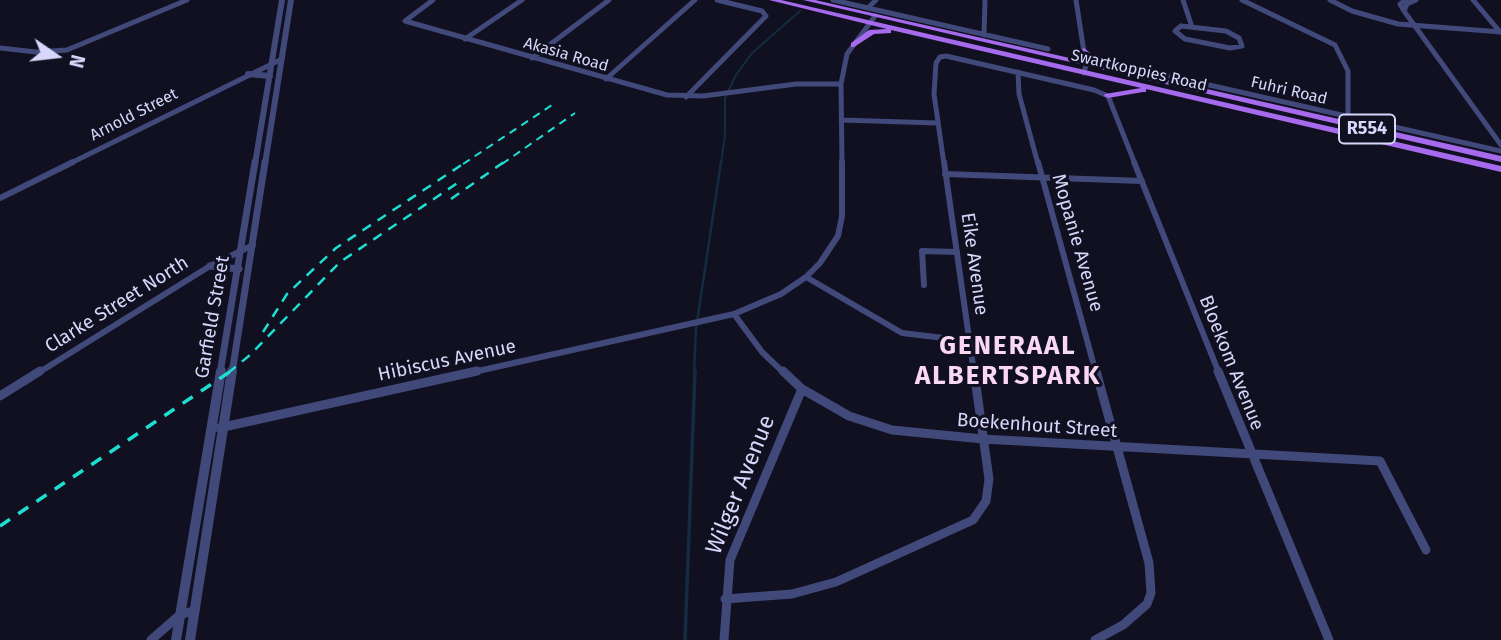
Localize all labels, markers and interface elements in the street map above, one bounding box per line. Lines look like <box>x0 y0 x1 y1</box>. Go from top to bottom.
north arrow <box>21 21 91 91</box>
street label: Akasia Road <box>521 34 611 76</box>
street label: Swartkoppies Road <box>1069 46 1209 96</box>
text: N <box>64 52 90 70</box>
street label: Fuhri Road <box>1249 73 1329 109</box>
street label: Arnold Street <box>87 85 181 145</box>
road number: R554 <box>1339 114 1395 144</box>
street label: Mopanie Avenue <box>1046 171 1108 315</box>
street label: Eike Avenue <box>956 211 992 317</box>
street label: Clarke Street North <box>41 252 193 358</box>
street label: Garfield Street <box>191 254 235 380</box>
street label: Bloekom Avenue <box>1194 292 1268 434</box>
district label: GENERAAL ALBERTSPARK <box>916 331 1100 392</box>
street label: Hibiscus Avenue <box>376 335 518 387</box>
street label: Boekenhout Street <box>956 409 1118 443</box>
street label: Wilger Avenue <box>701 411 781 559</box>

